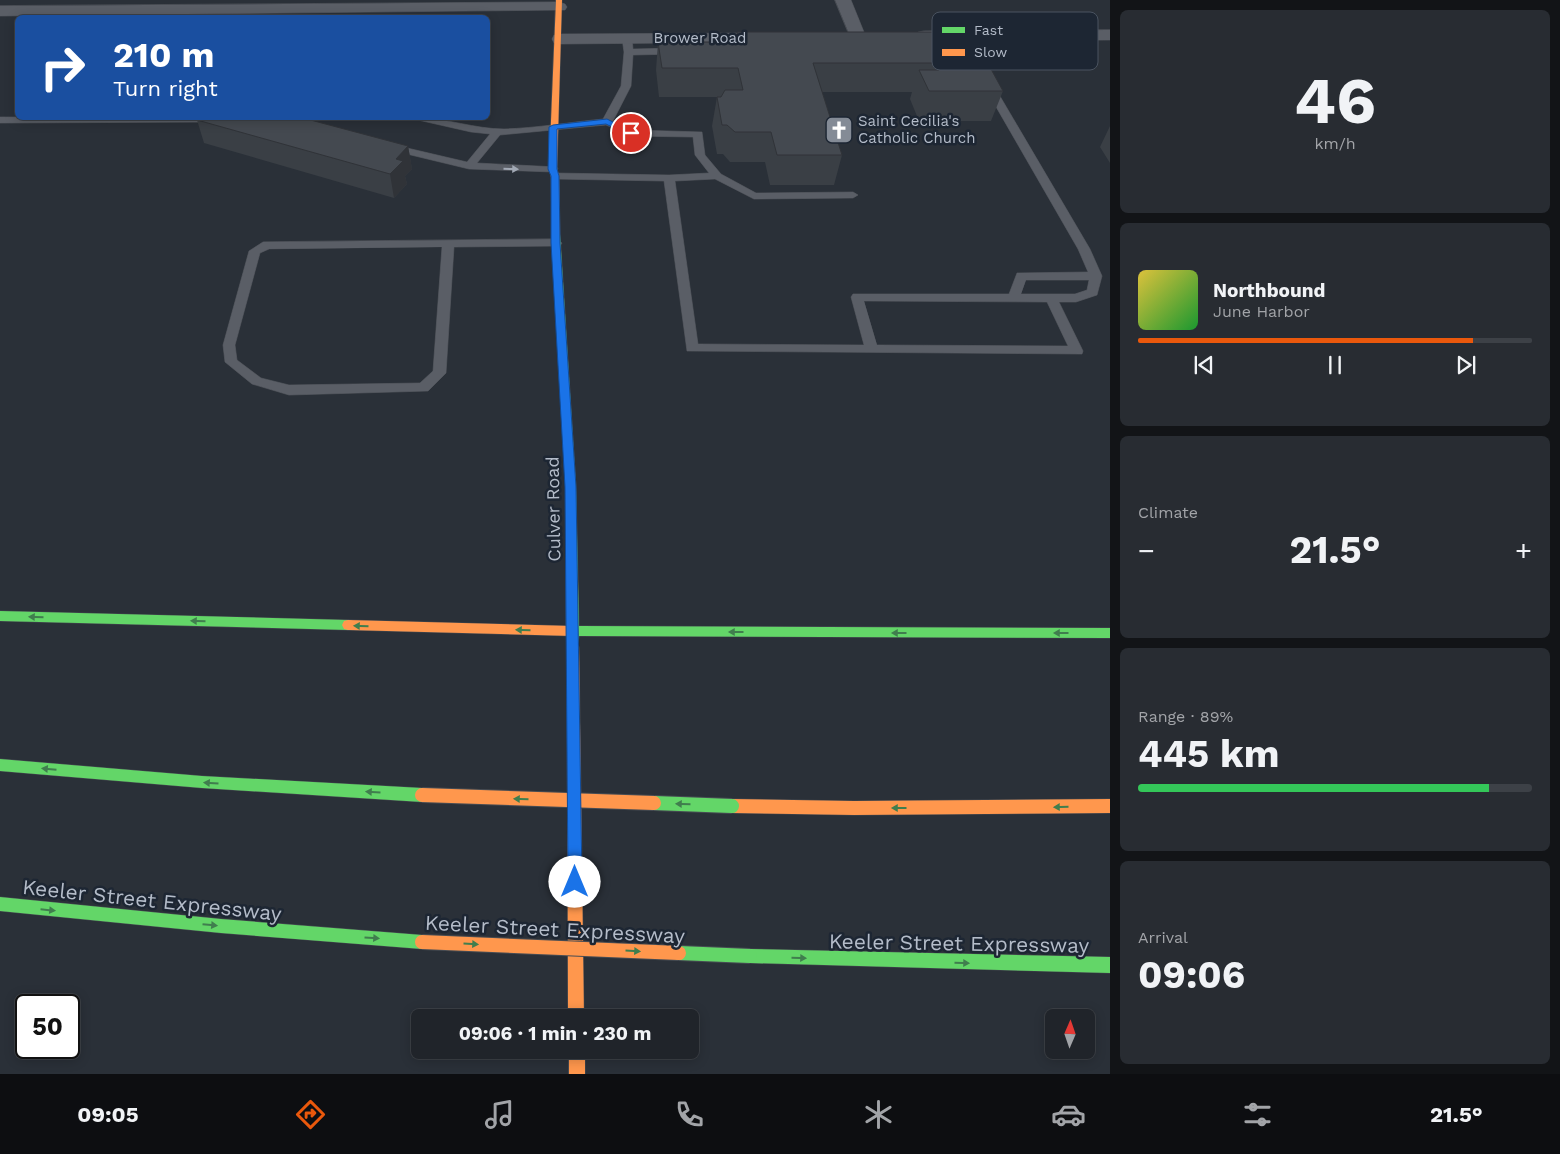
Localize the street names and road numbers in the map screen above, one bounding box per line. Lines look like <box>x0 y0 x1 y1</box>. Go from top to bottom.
street label: Brower Road <box>654 29 746 47</box>
street label: Culver Road <box>542 456 564 562</box>
street label: Keeler Street Expressway <box>21 874 283 926</box>
street label: Keeler Street Expressway <box>424 910 686 948</box>
street label: Keeler Street Expressway <box>829 928 1090 958</box>

